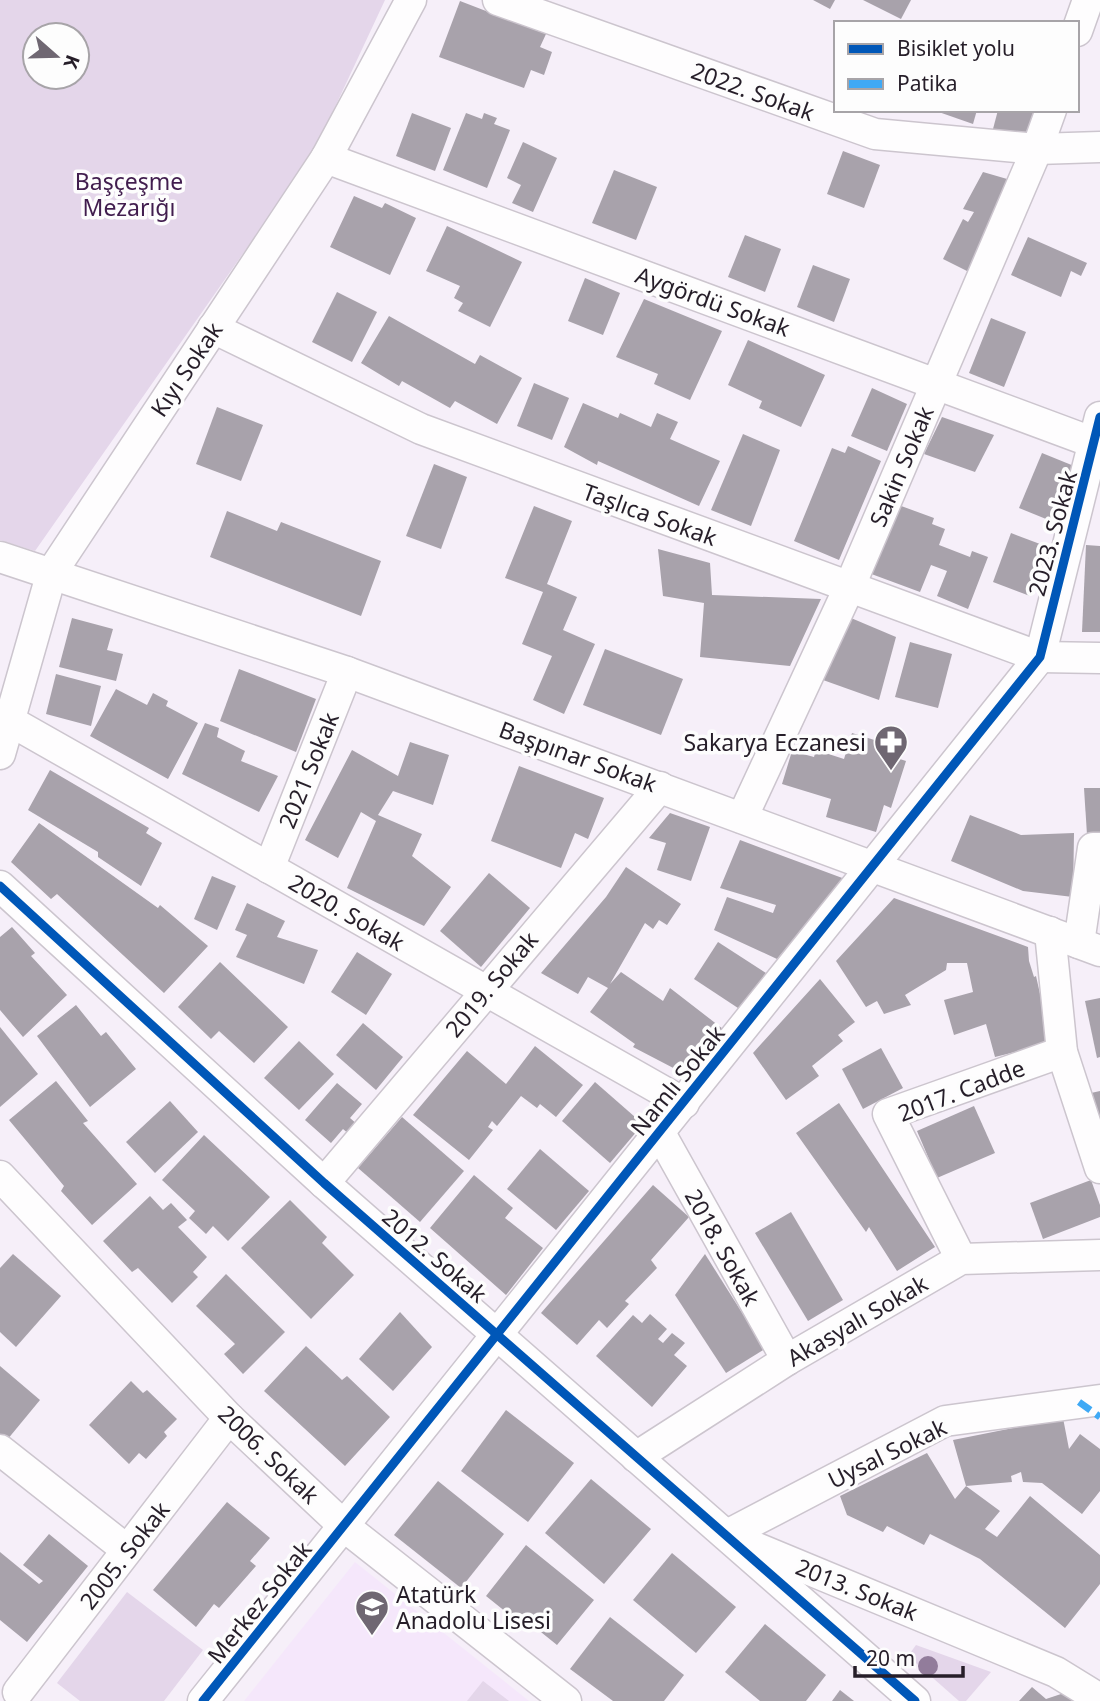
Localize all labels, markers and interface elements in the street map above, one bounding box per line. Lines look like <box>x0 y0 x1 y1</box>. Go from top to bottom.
north arrow <box>21 21 91 91</box>
legend <box>834 21 1079 112</box>
text: Bisiklet yolu <box>897 34 1015 62</box>
text: K <box>57 51 86 73</box>
street label: 2022. Sokak <box>687 54 820 128</box>
text: Patika <box>897 69 957 97</box>
park label: Başçeşme Mezarığı <box>75 165 183 223</box>
street label: Aygördü Sokak <box>631 258 795 344</box>
street label: Kıyı Sokak <box>143 315 230 423</box>
street label: Sakin Sokak <box>861 400 941 531</box>
street label: 2023. Sokak <box>1020 466 1084 599</box>
street label: Taşlıca Sokak <box>578 475 722 553</box>
street label: 2021 Sokak <box>270 707 346 833</box>
street label: Başpınar Sokak <box>495 713 662 800</box>
pharmacy icon: Sakarya Eczanesi <box>872 723 910 772</box>
place label: Sakarya Eczanesi <box>683 726 866 758</box>
street label: 2020. Sokak <box>283 866 411 958</box>
street label: 2019. Sokak <box>437 924 545 1044</box>
street label: Namlı Sokak <box>622 1017 732 1142</box>
street label: 2017. Cadde <box>893 1051 1029 1129</box>
street label: 2018. Sokak <box>678 1183 769 1312</box>
street label: 2012. Sokak <box>376 1201 495 1310</box>
street label: Akasyalı Sokak <box>781 1266 934 1373</box>
street label: 2006. Sokak <box>212 1398 327 1511</box>
street label: Uysal Sokak <box>822 1410 952 1496</box>
street label: 2005. Sokak <box>72 1494 177 1616</box>
street label: Merkez Sokak <box>200 1533 319 1670</box>
street label: 2013. Sokak <box>791 1550 923 1628</box>
place label: Atatürk Anadolu Lisesi <box>396 1578 551 1636</box>
school or university icon: Atatürk Anadolu Lisesi <box>353 1588 391 1637</box>
scale bar <box>855 1634 964 1678</box>
text: 20 m <box>866 1644 915 1672</box>

